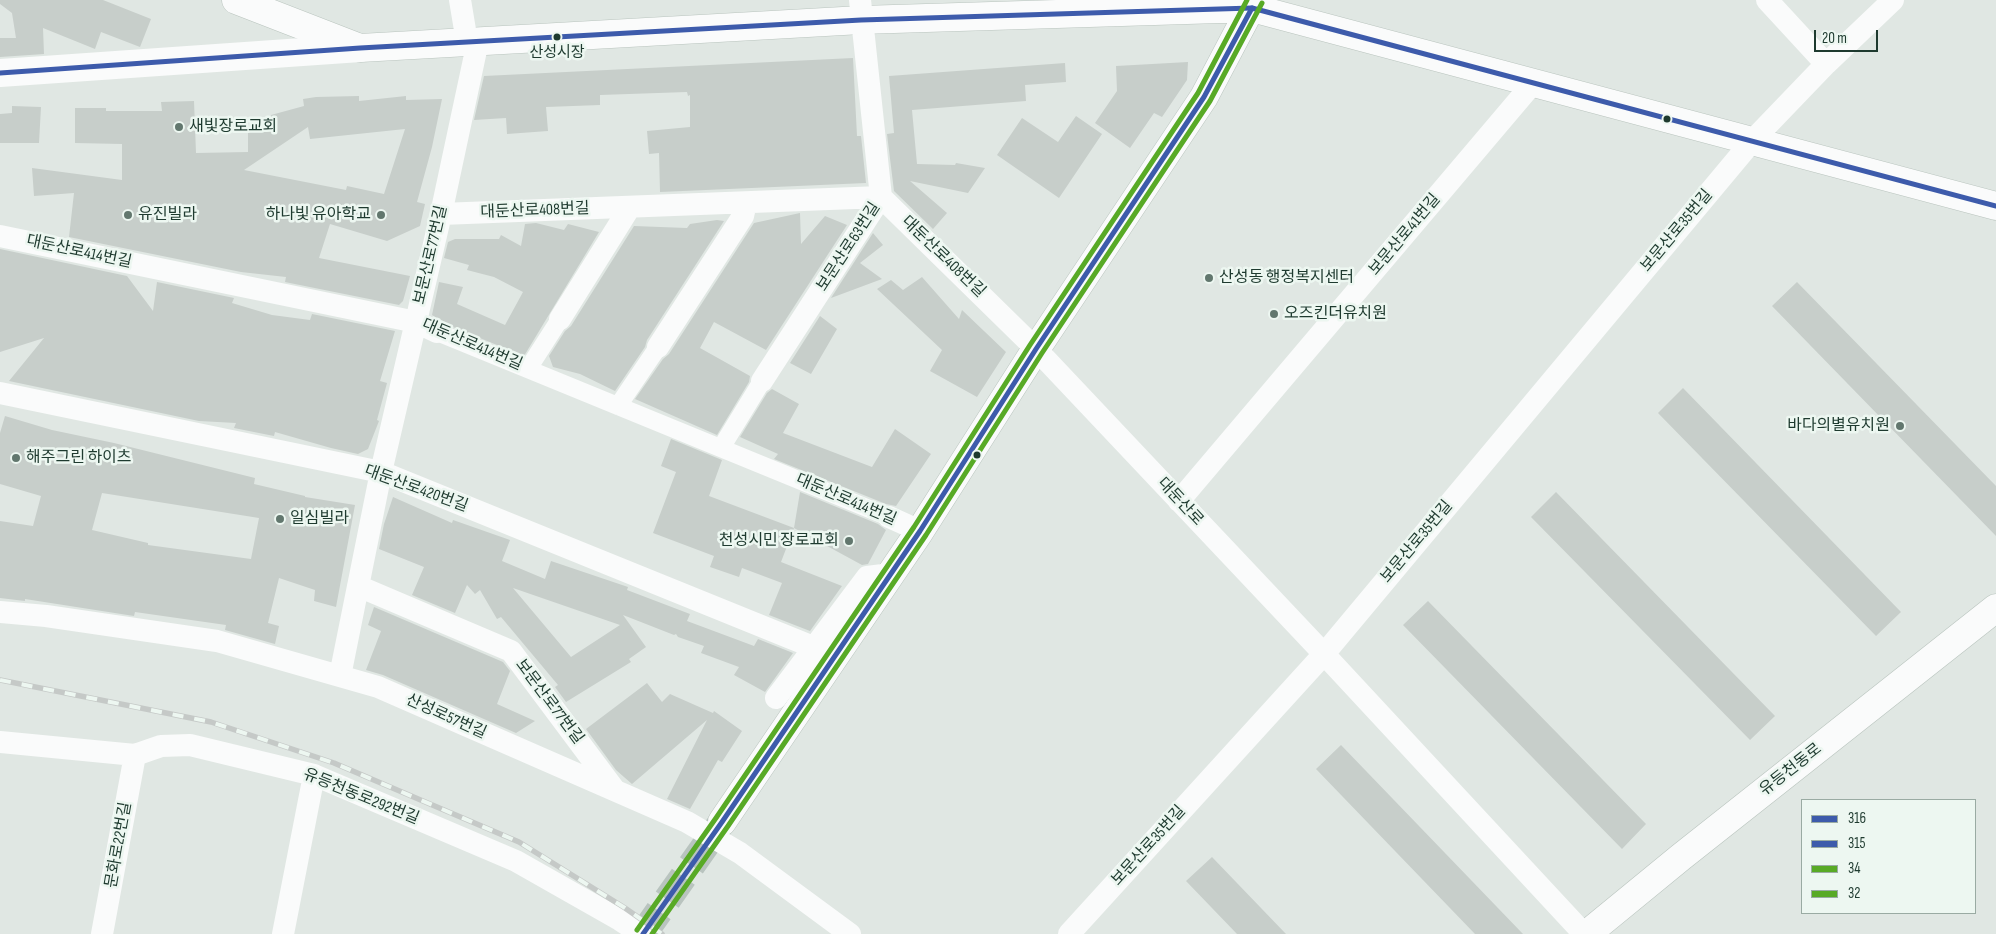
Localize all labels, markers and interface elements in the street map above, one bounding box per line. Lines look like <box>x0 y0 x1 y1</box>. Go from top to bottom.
scale bar <box>1816 20 1880 52</box>
text: 20 m <box>1822 29 1847 48</box>
marker: 산성시장 <box>552 32 562 42</box>
place label: 산성시장 <box>529 44 585 62</box>
unlabelled marker <box>1662 114 1672 124</box>
place label: 새빛장로교회 <box>189 117 277 137</box>
marker: 새빛장로교회 <box>173 121 185 133</box>
street label: 보문산로35번길 <box>1637 186 1717 276</box>
street label: 보문산로41번길 <box>1365 190 1445 280</box>
street label: 보문산로63번길 <box>813 199 885 295</box>
street label: 대둔산로408번길 <box>480 200 590 222</box>
street label: 보문산로77번길 <box>410 204 452 306</box>
place label: 유진빌라 <box>138 205 197 225</box>
place label: 하나빛 유아학교 <box>265 205 371 225</box>
marker: 유진빌라 <box>122 209 134 221</box>
marker: 하나빛 유아학교 <box>375 209 387 221</box>
street label: 대둔산로408번길 <box>897 212 989 302</box>
street label: 대둔산로414번길 <box>25 231 133 273</box>
place label: 산성동 행정복지센터 <box>1219 268 1354 288</box>
marker: 산성동 행정복지센터 <box>1203 272 1215 284</box>
place label: 오즈킨더유치원 <box>1284 304 1387 324</box>
marker: 오즈킨더유치원 <box>1268 308 1280 320</box>
street label: 대둔산로414번길 <box>419 315 525 375</box>
place label: 바다의별유치원 <box>1787 416 1890 436</box>
marker: 바다의별유치원 <box>1894 420 1906 432</box>
place label: 해주그린 하이츠 <box>26 448 132 468</box>
unlabelled marker <box>972 450 982 460</box>
marker: 해주그린 하이츠 <box>10 452 22 464</box>
street label: 대둔산로420번길 <box>362 461 470 517</box>
street label: 대둔산로414번길 <box>793 470 899 530</box>
street label: 대둔산로 <box>1153 474 1207 530</box>
street label: 보문산로35번길 <box>1377 497 1457 587</box>
place label: 일심빌라 <box>290 509 349 529</box>
marker: 일심빌라 <box>274 513 286 525</box>
place label: 천성시민 장로교회 <box>719 531 839 551</box>
marker: 천성시민 장로교회 <box>843 535 855 547</box>
street label: 보문산로77번길 <box>511 656 587 748</box>
street label: 산성로57번길 <box>403 691 489 743</box>
street label: 유등천동로 <box>1756 740 1826 800</box>
street label: 유등천동로292번길 <box>300 765 422 829</box>
legend <box>1801 799 1976 914</box>
street label: 문화로22번길 <box>102 801 136 889</box>
street label: 보문산로35번길 <box>1108 802 1190 890</box>
text: 316 <box>1848 809 1866 828</box>
text: 315 <box>1848 834 1866 853</box>
text: 34 <box>1848 859 1861 878</box>
text: 32 <box>1848 884 1860 903</box>

